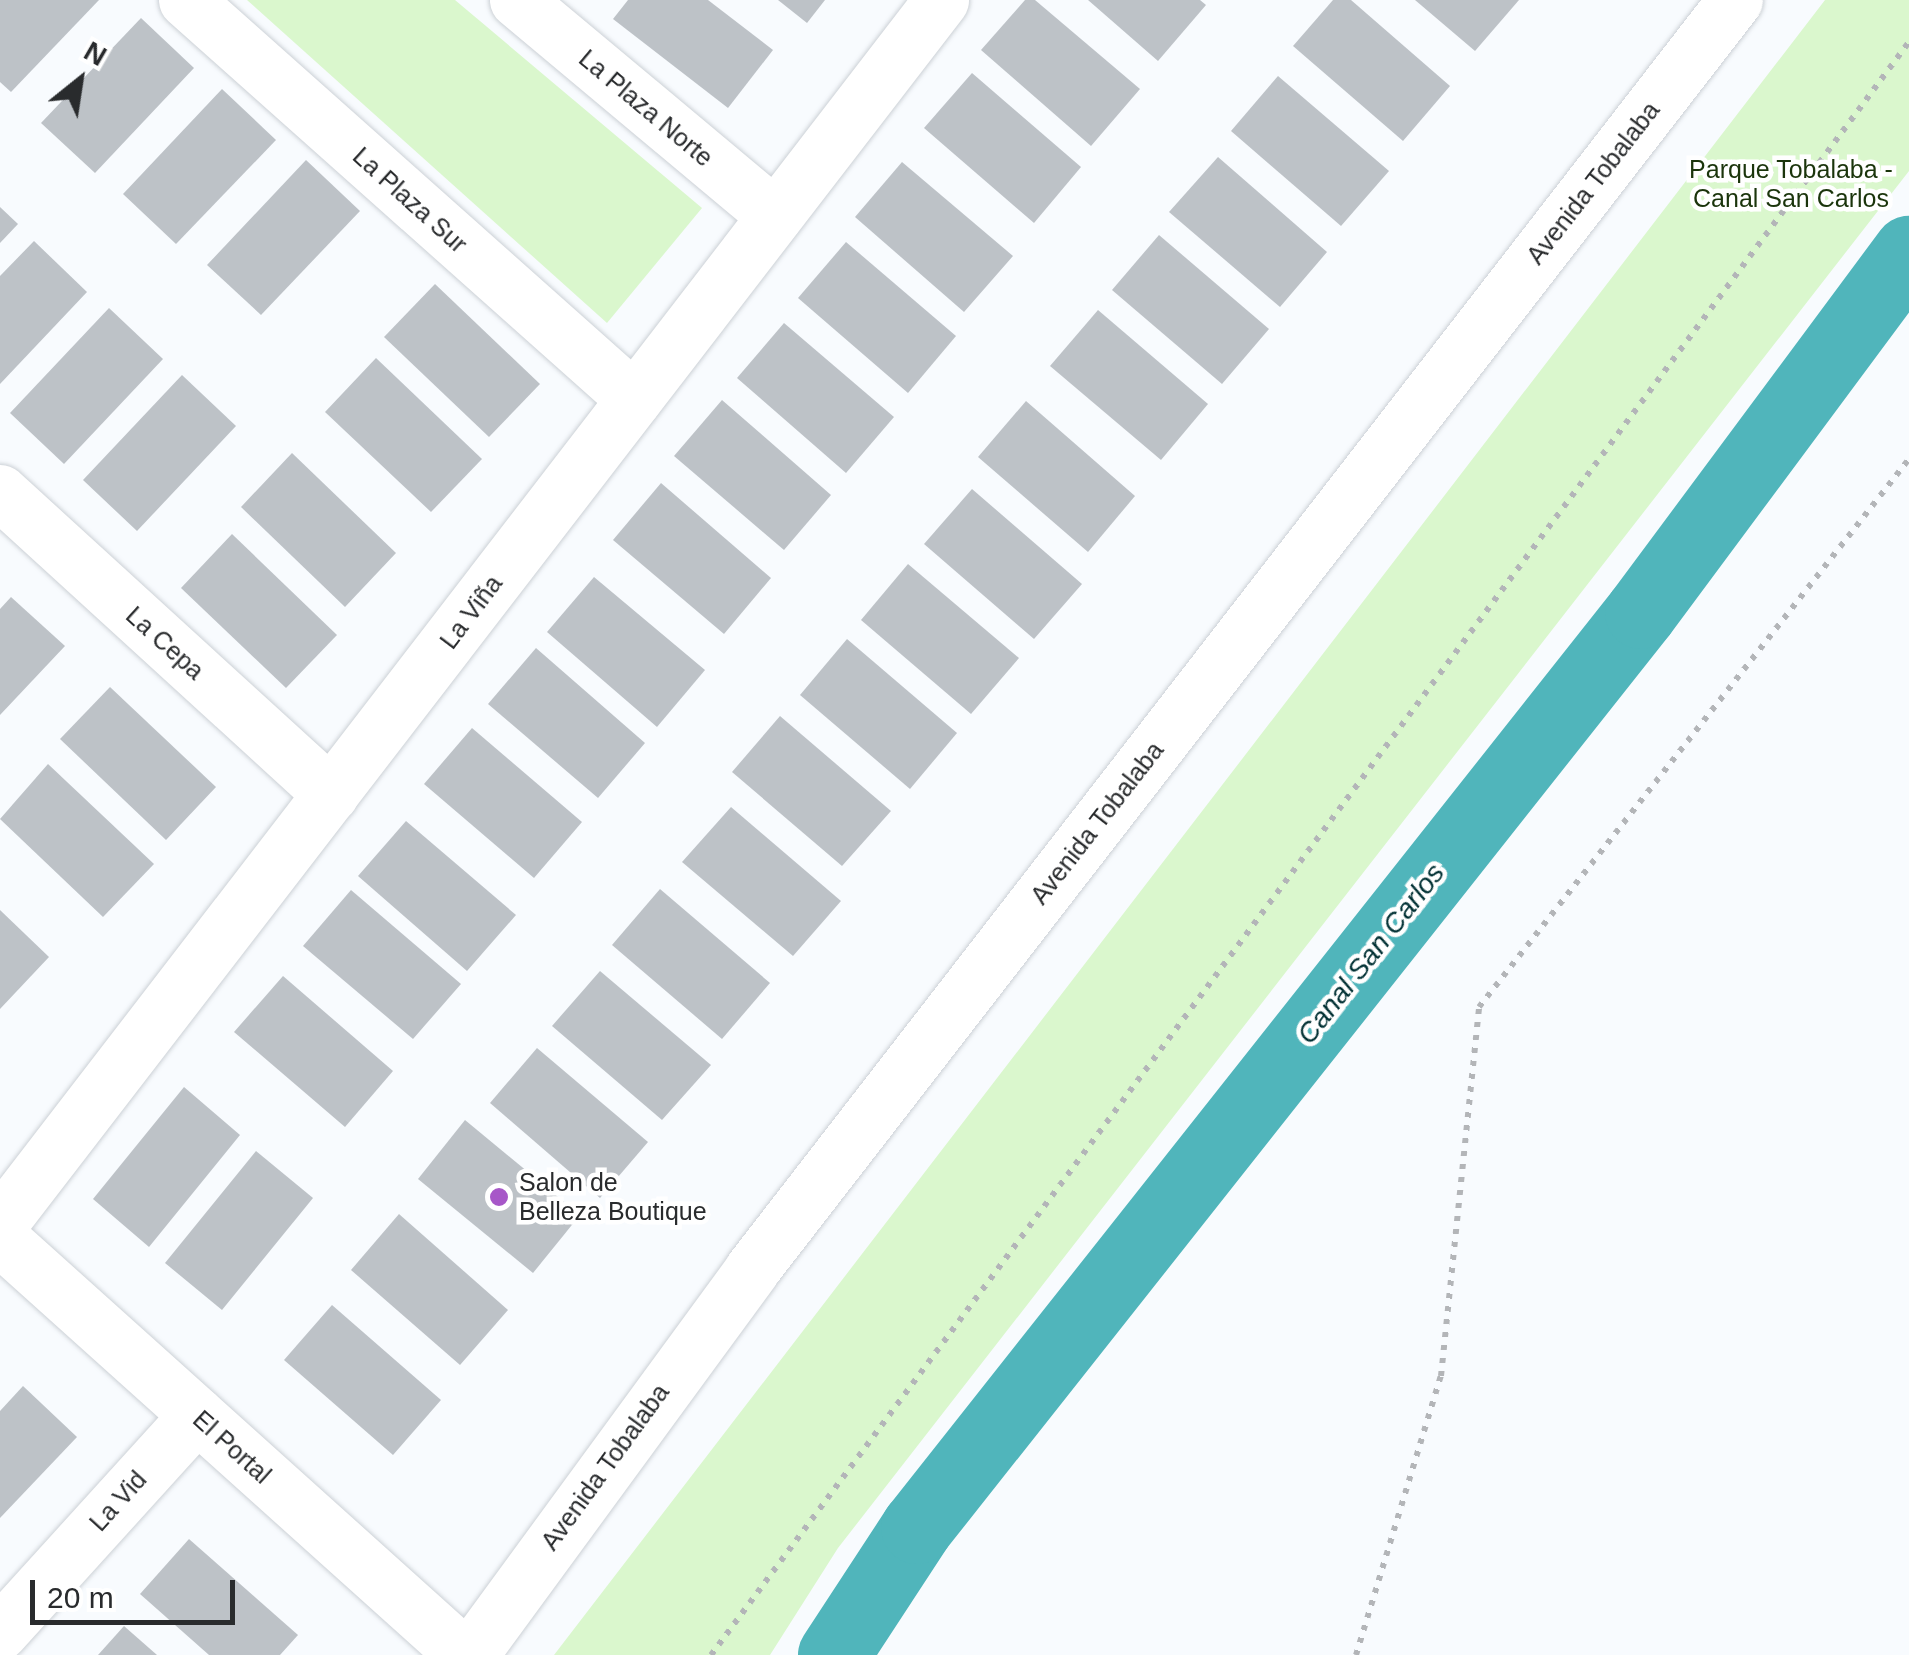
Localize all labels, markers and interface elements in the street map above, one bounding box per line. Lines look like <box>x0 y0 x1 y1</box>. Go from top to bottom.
north arrow <box>30 30 130 130</box>
text: N <box>79 35 112 72</box>
street label: La Plaza Norte <box>573 43 719 173</box>
street label: Avenida Tobalaba <box>1520 96 1666 270</box>
street label: La Plaza Sur <box>347 141 473 259</box>
park label: Parque Tobalaba - Canal San Carlos <box>1689 155 1893 214</box>
street label: La Viña <box>434 569 508 655</box>
street label: La Cepa <box>120 600 210 686</box>
street label: Avenida Tobalaba <box>1024 736 1170 910</box>
water label: Canal San Carlos <box>1290 857 1452 1051</box>
place label: Salon de Belleza Boutique <box>519 1168 707 1227</box>
marker: Salon de Belleza Boutique <box>488 1186 510 1208</box>
street label: Avenida Tobalaba <box>535 1378 675 1556</box>
street label: El Portal <box>187 1404 277 1490</box>
street label: La Vid <box>83 1465 153 1537</box>
scale bar <box>35 1560 240 1622</box>
text: 20 m <box>47 1581 114 1614</box>

